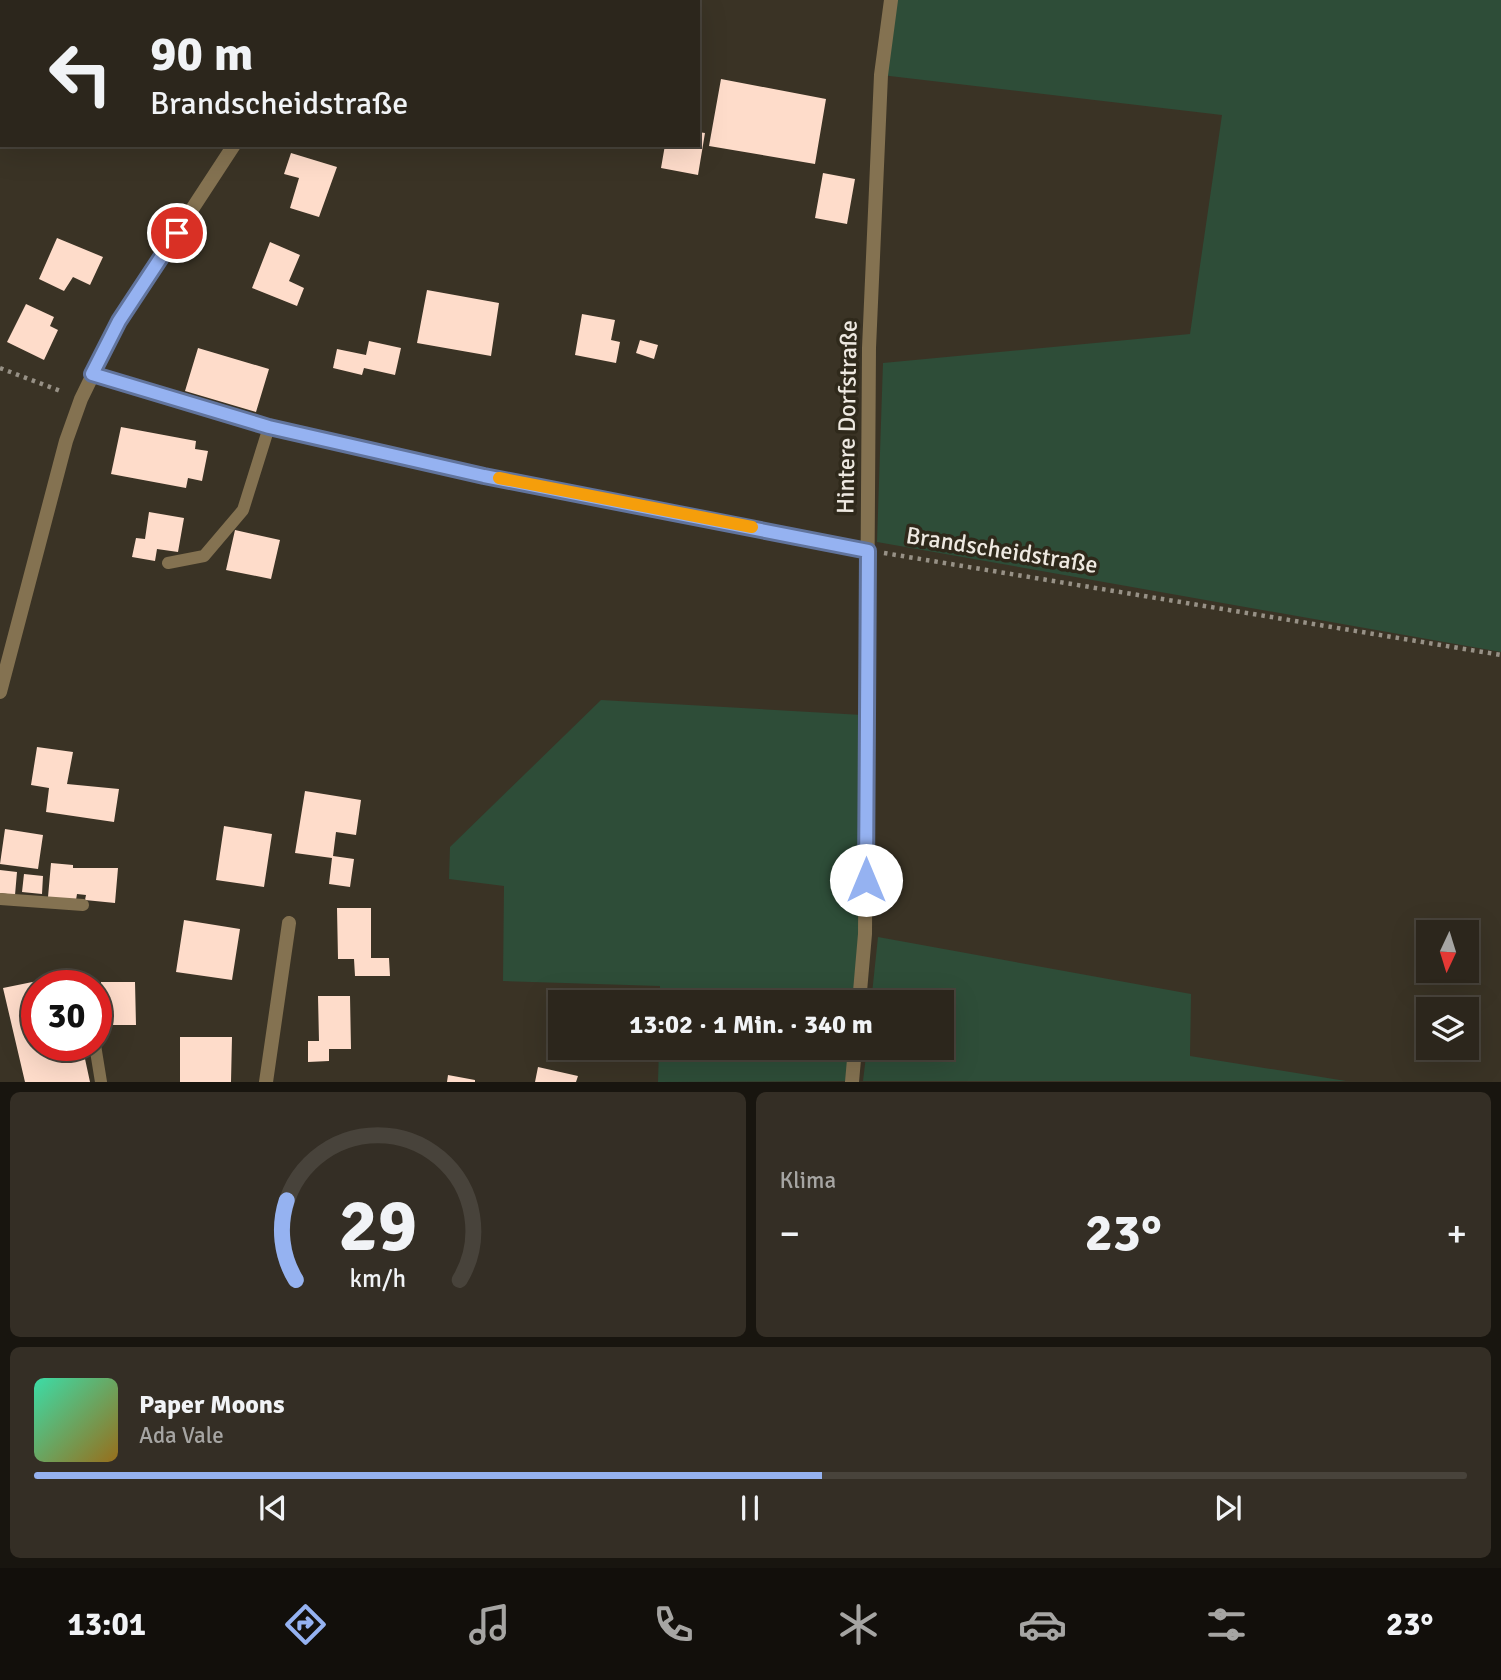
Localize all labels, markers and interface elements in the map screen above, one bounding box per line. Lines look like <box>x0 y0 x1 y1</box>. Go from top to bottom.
text: 90 m <box>150 24 253 84</box>
icon: left <box>35 28 126 119</box>
text: Brandscheidstraße <box>150 84 408 123</box>
pin <box>147 203 207 263</box>
icon: arrive <box>158 214 196 252</box>
street label: Hintere Dorfstraße <box>830 320 864 514</box>
street label: Brandscheidstraße <box>904 520 1100 580</box>
position arrow <box>829 843 903 917</box>
north arrow <box>1416 920 1479 984</box>
map controls <box>1416 920 1479 1060</box>
speed limit sign: 30 <box>21 970 112 1061</box>
button: layers <box>1416 997 1479 1060</box>
text: 13:02 · 1 Min. · 340 m <box>629 1009 873 1041</box>
text: Klima <box>780 1166 836 1195</box>
text: 29 <box>338 1183 417 1272</box>
text: 23° <box>1085 1201 1162 1265</box>
text: − <box>780 1210 800 1257</box>
text: + <box>1446 1210 1467 1257</box>
text: km/h <box>349 1263 406 1294</box>
text: Paper Moons <box>139 1389 285 1421</box>
text: Ada Vale <box>139 1421 224 1450</box>
icon: previous <box>254 1489 292 1527</box>
icon: pause <box>731 1489 769 1527</box>
icon: next <box>1209 1489 1247 1527</box>
icon: directions <box>281 1600 330 1649</box>
icon: music <box>465 1600 514 1649</box>
icon: phone <box>649 1600 698 1649</box>
icon: climate <box>834 1600 883 1649</box>
icon: car <box>1018 1600 1067 1649</box>
icon: filters <box>1202 1600 1251 1649</box>
text: 13:01 <box>68 1605 146 1644</box>
text: 23° <box>1386 1605 1433 1644</box>

